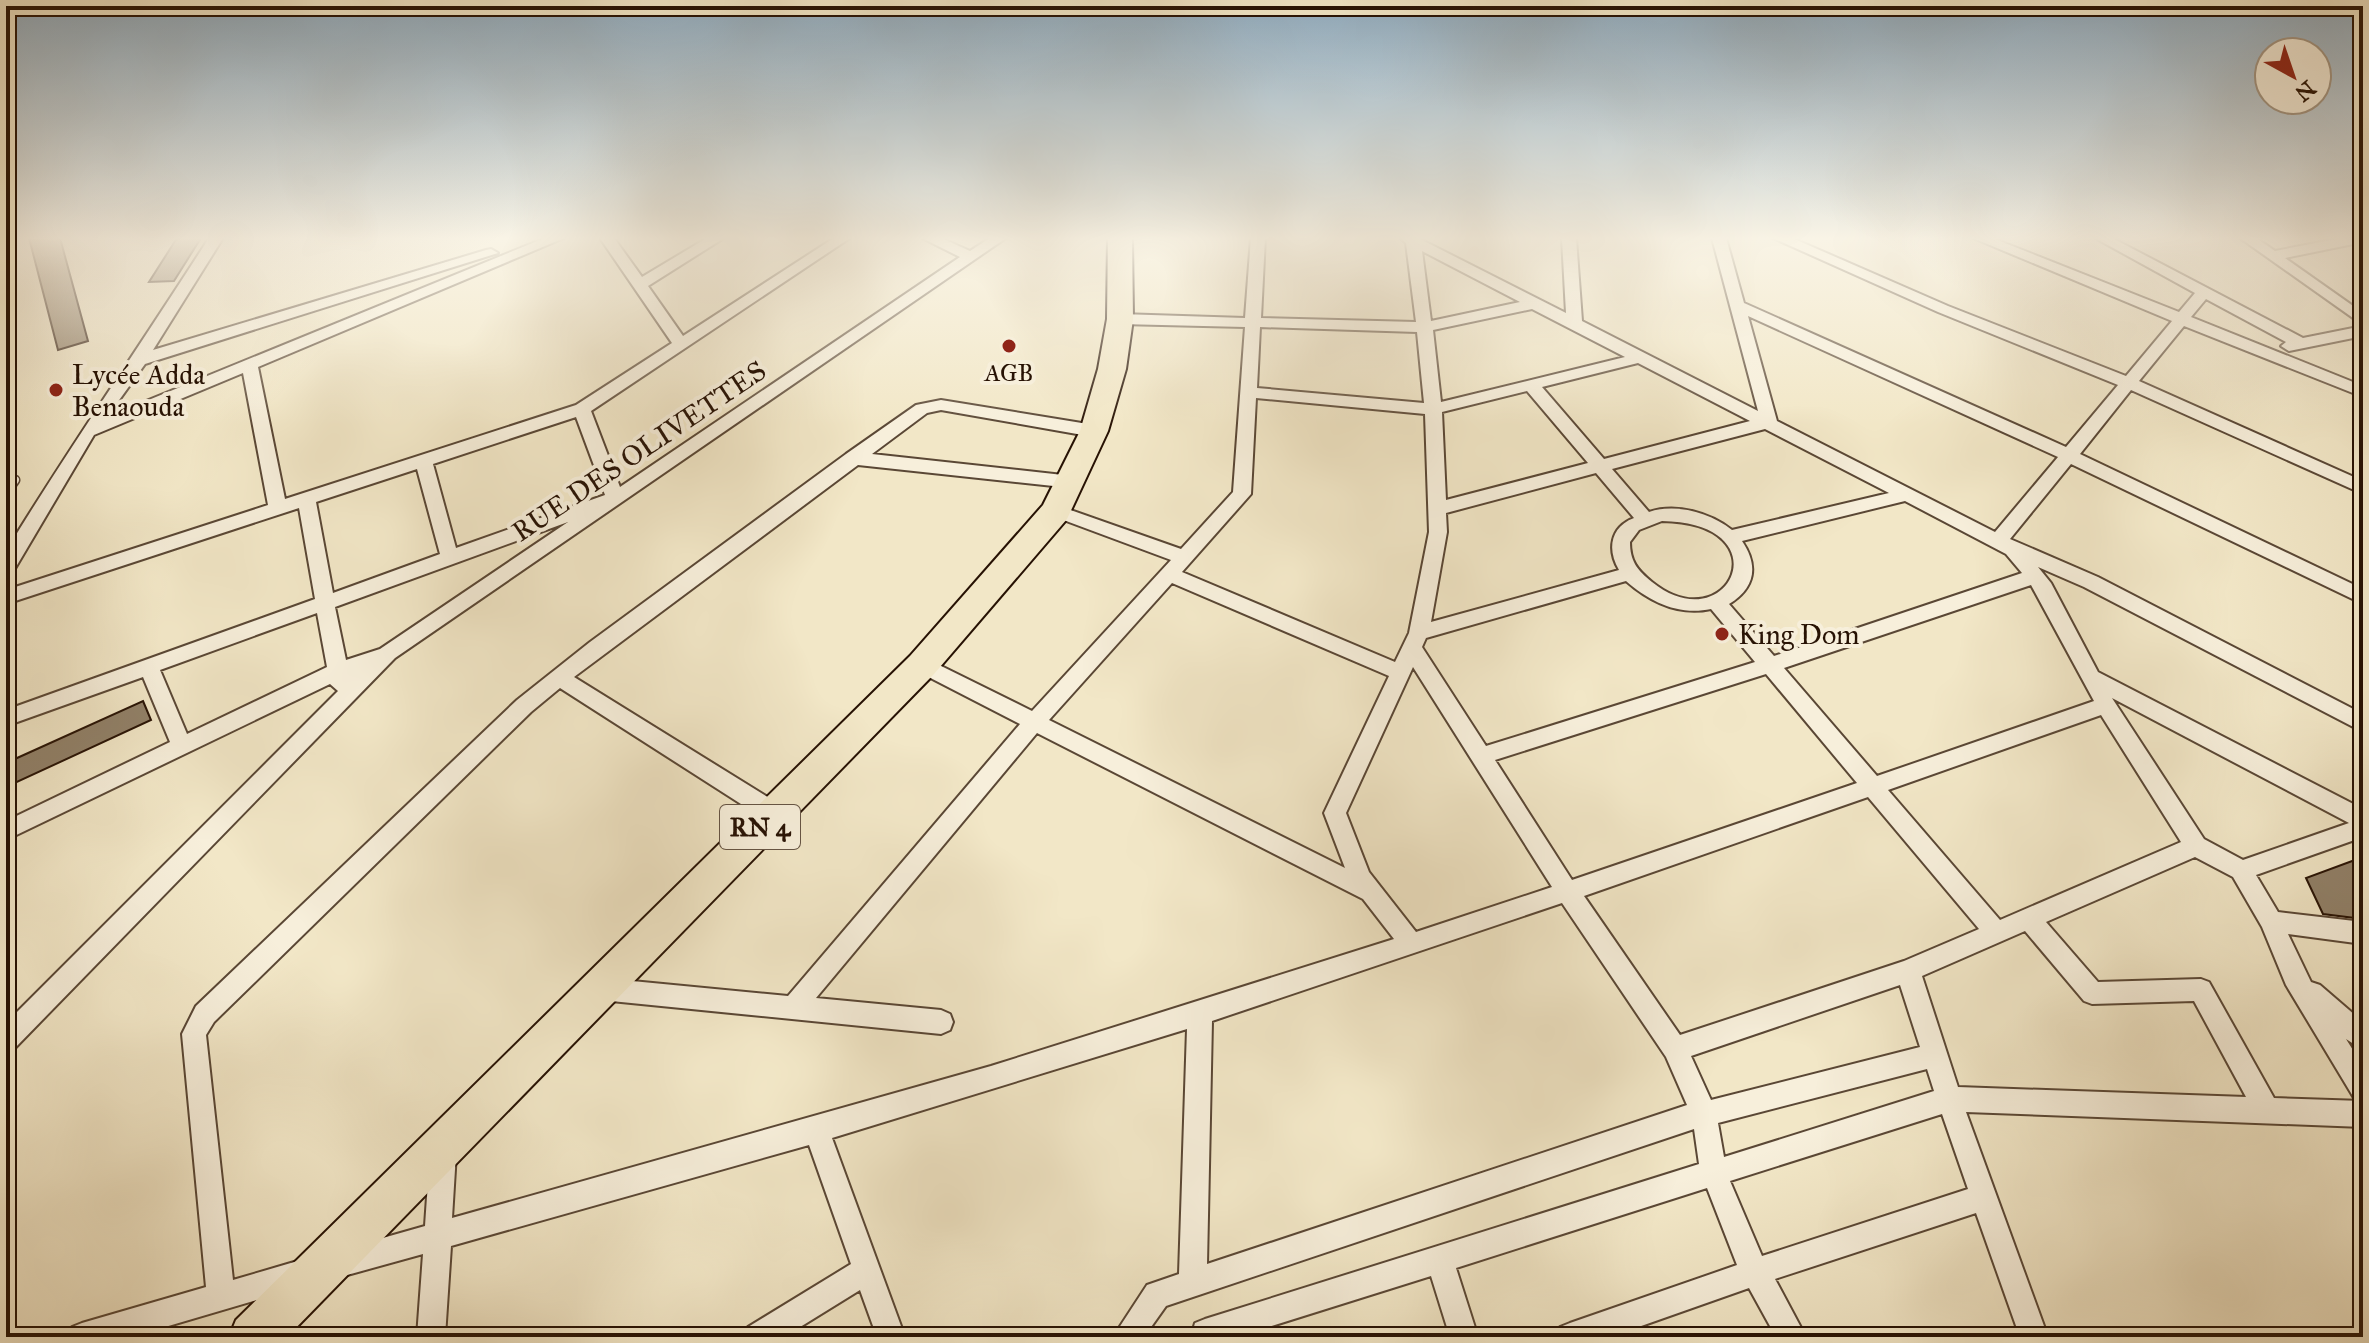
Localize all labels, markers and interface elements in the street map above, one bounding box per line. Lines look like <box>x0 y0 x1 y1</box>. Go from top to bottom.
north arrow <box>2253 36 2333 116</box>
text: N <box>2289 75 2321 107</box>
marker: AGB <box>1000 337 1018 355</box>
street label: RUE DES OLIVETTES <box>505 353 773 549</box>
place label: Lycée Adda Benaouda <box>72 357 205 424</box>
place label: AGB <box>984 358 1033 388</box>
marker: Lycée Adda Benaouda <box>47 381 65 399</box>
place label: King Dom <box>1738 617 1860 652</box>
marker: King Dom <box>1713 625 1731 643</box>
road number: RN 4 <box>720 805 800 849</box>

